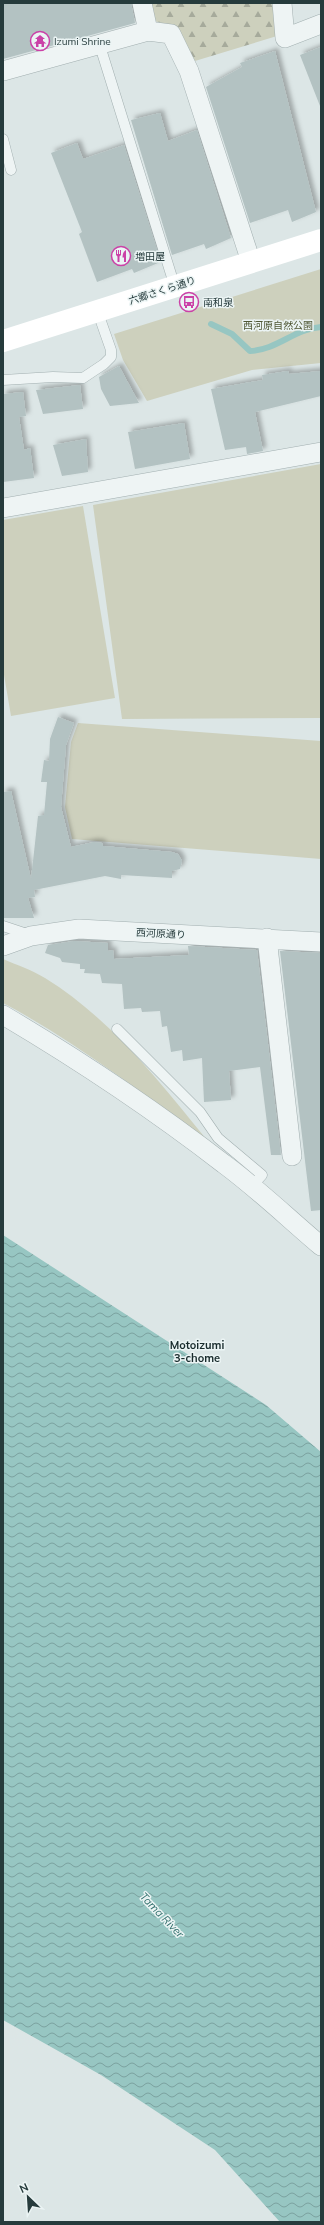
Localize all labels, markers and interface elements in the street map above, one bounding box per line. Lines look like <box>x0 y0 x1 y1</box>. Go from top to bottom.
temple icon: Izumi Shrine <box>29 30 51 52</box>
place label: Izumi Shrine <box>54 35 111 48</box>
restaurant icon: 増田屋 <box>110 245 132 267</box>
place label: 増田屋 <box>135 250 165 263</box>
street label: 六郷さくら通り <box>127 273 197 307</box>
bus stop icon: 南和泉 <box>178 291 200 313</box>
place label: 南和泉 <box>203 296 234 309</box>
park label: 西河原自然公園 <box>243 319 313 332</box>
street label: 西河原通り <box>136 926 186 941</box>
district label: Motoizumi 3-chome <box>170 1338 224 1365</box>
water label: Tama River <box>137 1889 188 1941</box>
north arrow <box>8 2177 48 2217</box>
text: N <box>17 2180 30 2196</box>

